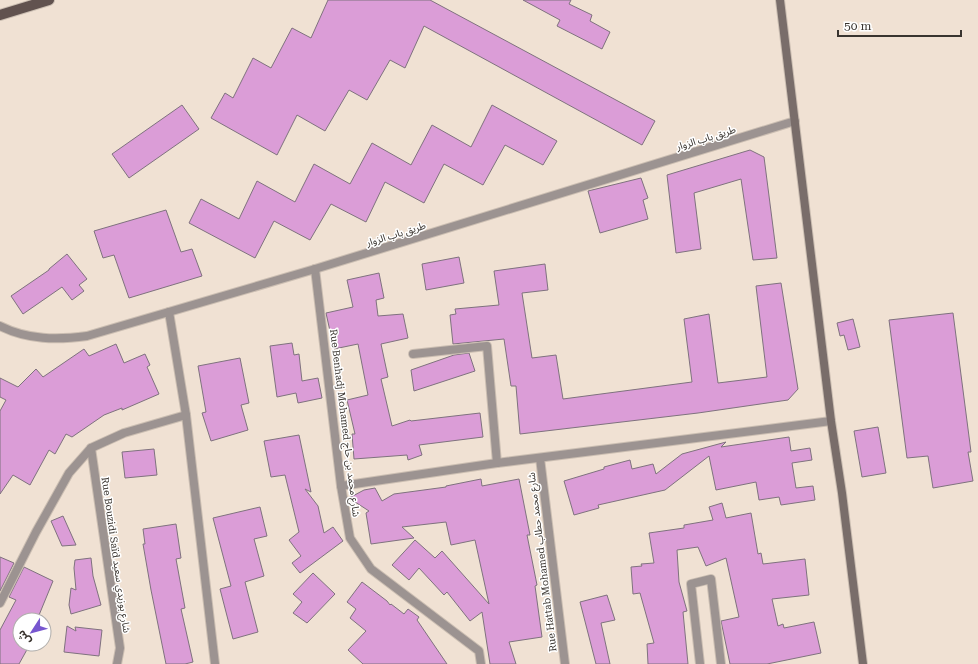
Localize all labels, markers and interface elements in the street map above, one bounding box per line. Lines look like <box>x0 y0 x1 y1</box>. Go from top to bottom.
scale bar <box>838 12 961 38</box>
text: 50 m <box>844 19 871 33</box>
street label: طريق باب الزوار <box>674 124 738 154</box>
street label: طريق باب الزوار <box>364 220 428 250</box>
street label: Rue Benhadj Mohamed شارع محمد بن حاج <box>326 328 362 518</box>
street label: Rue Hattab Mohamed شارع محمد حطاب <box>526 471 560 652</box>
street label: Rue Bouzidi Saïd شارع بوزيدي سعيد <box>97 476 132 634</box>
north arrow <box>12 612 52 652</box>
text: ش <box>15 628 34 648</box>

